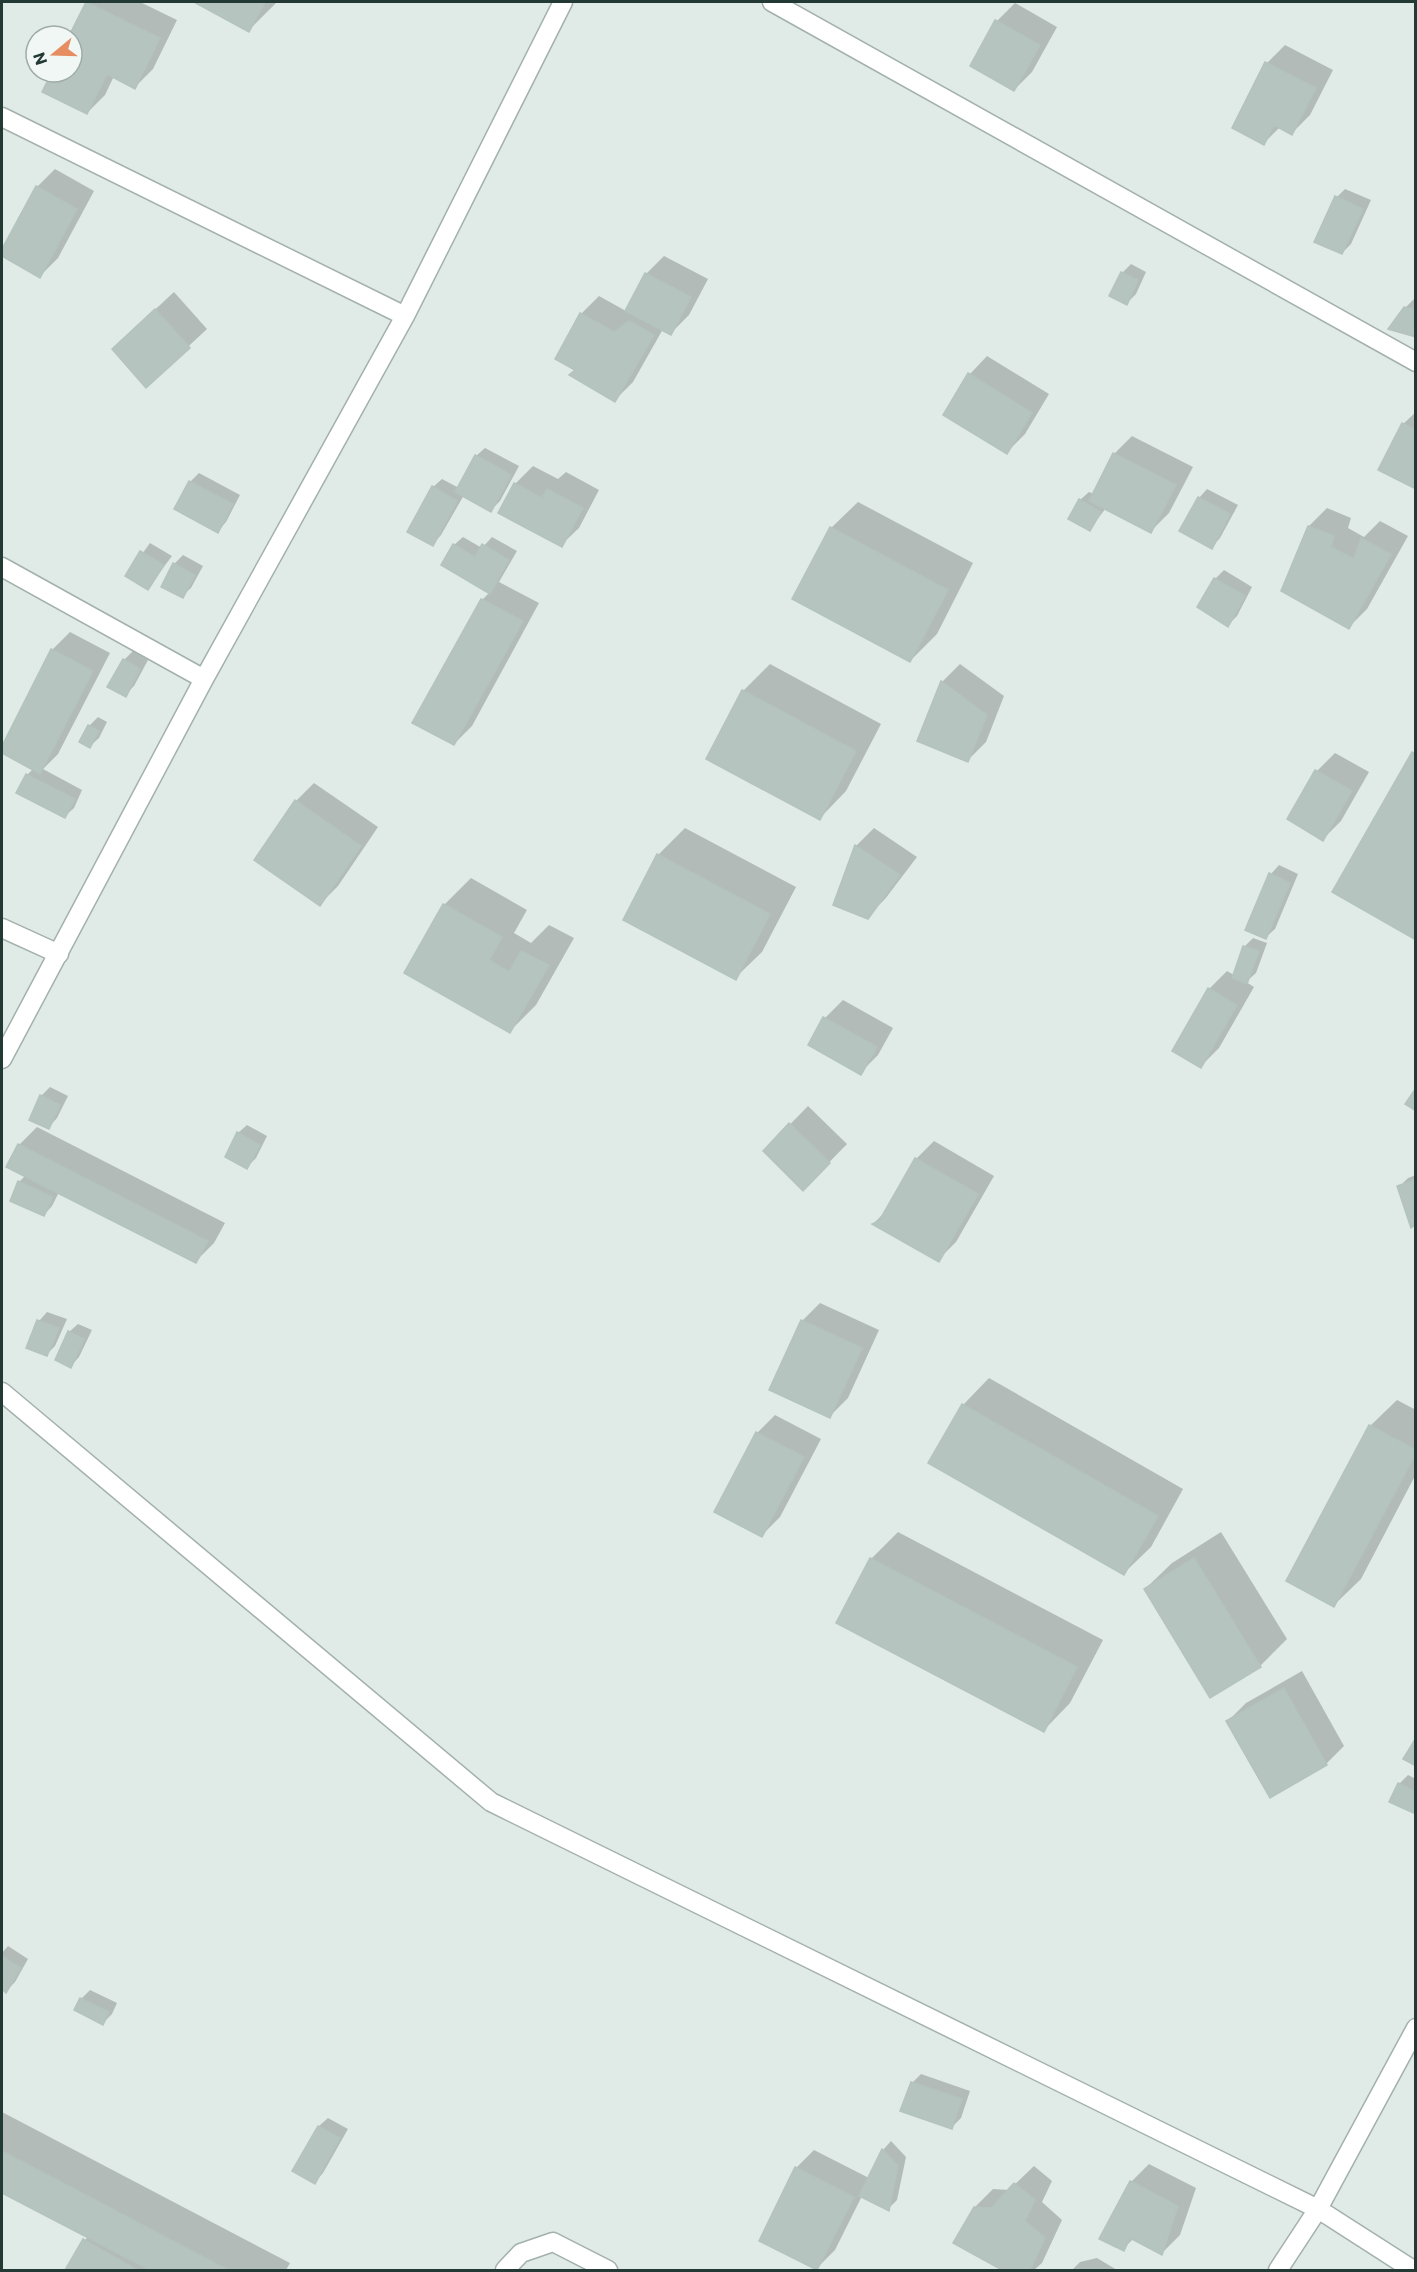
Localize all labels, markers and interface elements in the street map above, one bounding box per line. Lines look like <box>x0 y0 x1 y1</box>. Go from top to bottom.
north arrow <box>24 24 84 84</box>
text: N <box>28 50 50 68</box>

